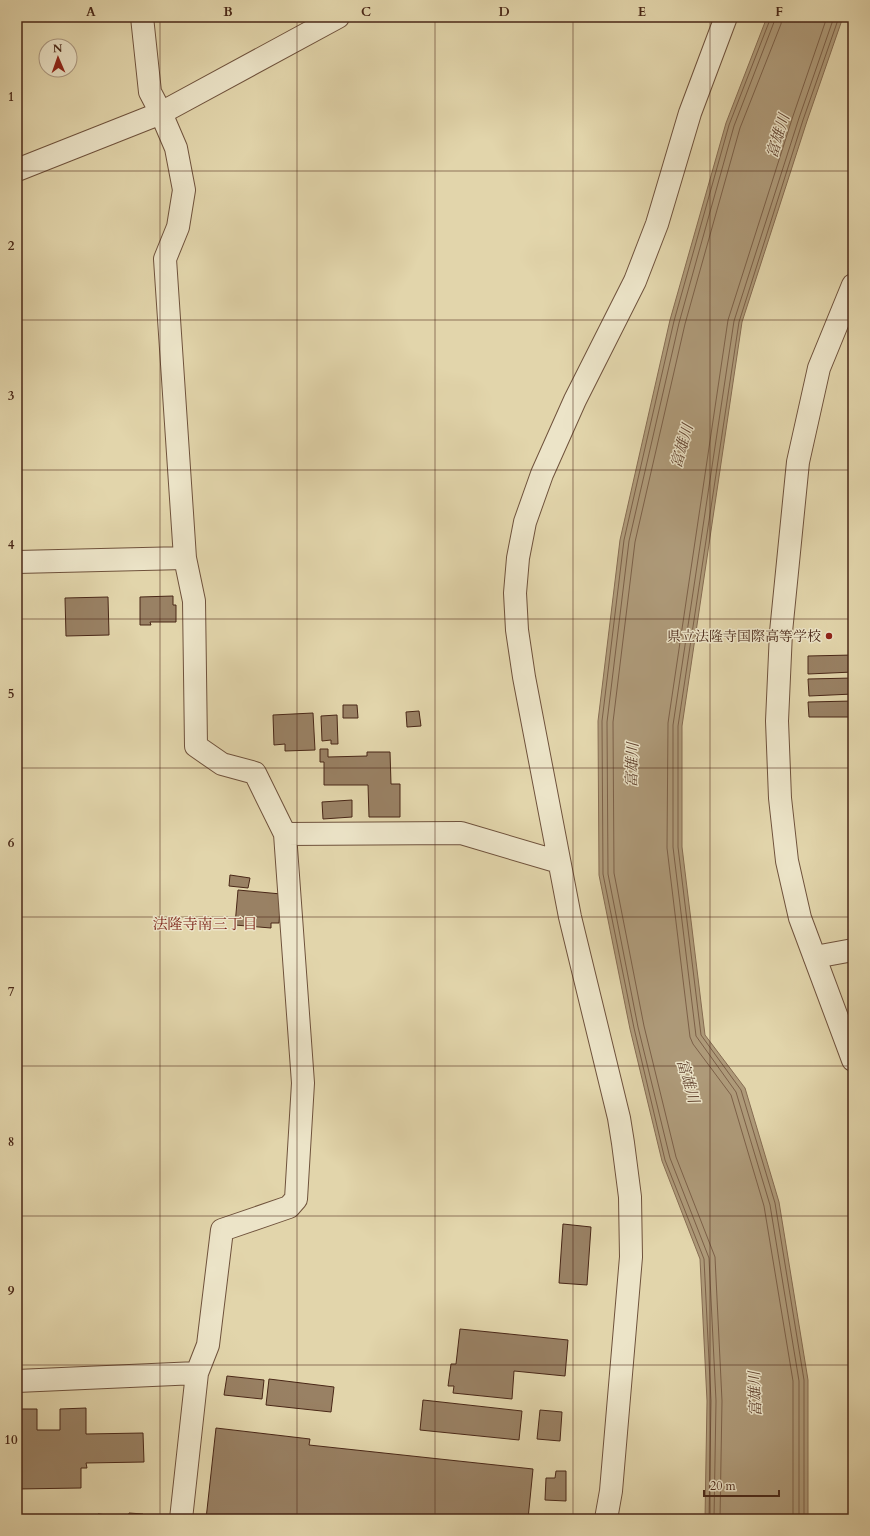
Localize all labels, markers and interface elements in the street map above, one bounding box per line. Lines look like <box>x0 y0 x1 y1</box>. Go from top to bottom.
text: A <box>86 3 96 21</box>
text: B <box>223 3 233 21</box>
text: C <box>361 3 371 21</box>
text: D <box>498 3 510 21</box>
text: E <box>638 3 646 21</box>
text: F <box>775 3 783 21</box>
north arrow <box>38 38 78 78</box>
text: N <box>53 41 63 56</box>
text: 1 <box>8 88 14 106</box>
water label: 富雄川 <box>762 110 795 160</box>
text: 2 <box>8 237 15 255</box>
text: 3 <box>8 387 15 405</box>
water label: 富雄川 <box>666 420 698 470</box>
text: 4 <box>8 536 15 554</box>
place label: 県立法隆寺国際高等学校 <box>667 627 821 646</box>
marker: 県立法隆寺国際高等学校 <box>824 631 834 641</box>
text: 5 <box>8 685 14 703</box>
water label: 富雄川 <box>621 740 643 788</box>
text: 6 <box>8 834 15 852</box>
district label: 法隆寺南三丁目 <box>152 914 258 934</box>
text: 7 <box>8 983 15 1001</box>
water label: 富雄川 <box>672 1057 704 1107</box>
text: 8 <box>8 1133 14 1151</box>
text: 9 <box>8 1282 15 1300</box>
water label: 富雄川 <box>744 1369 766 1417</box>
text: 10 <box>4 1431 18 1449</box>
scale bar <box>704 1472 779 1498</box>
text: 20 m <box>710 1478 737 1494</box>

